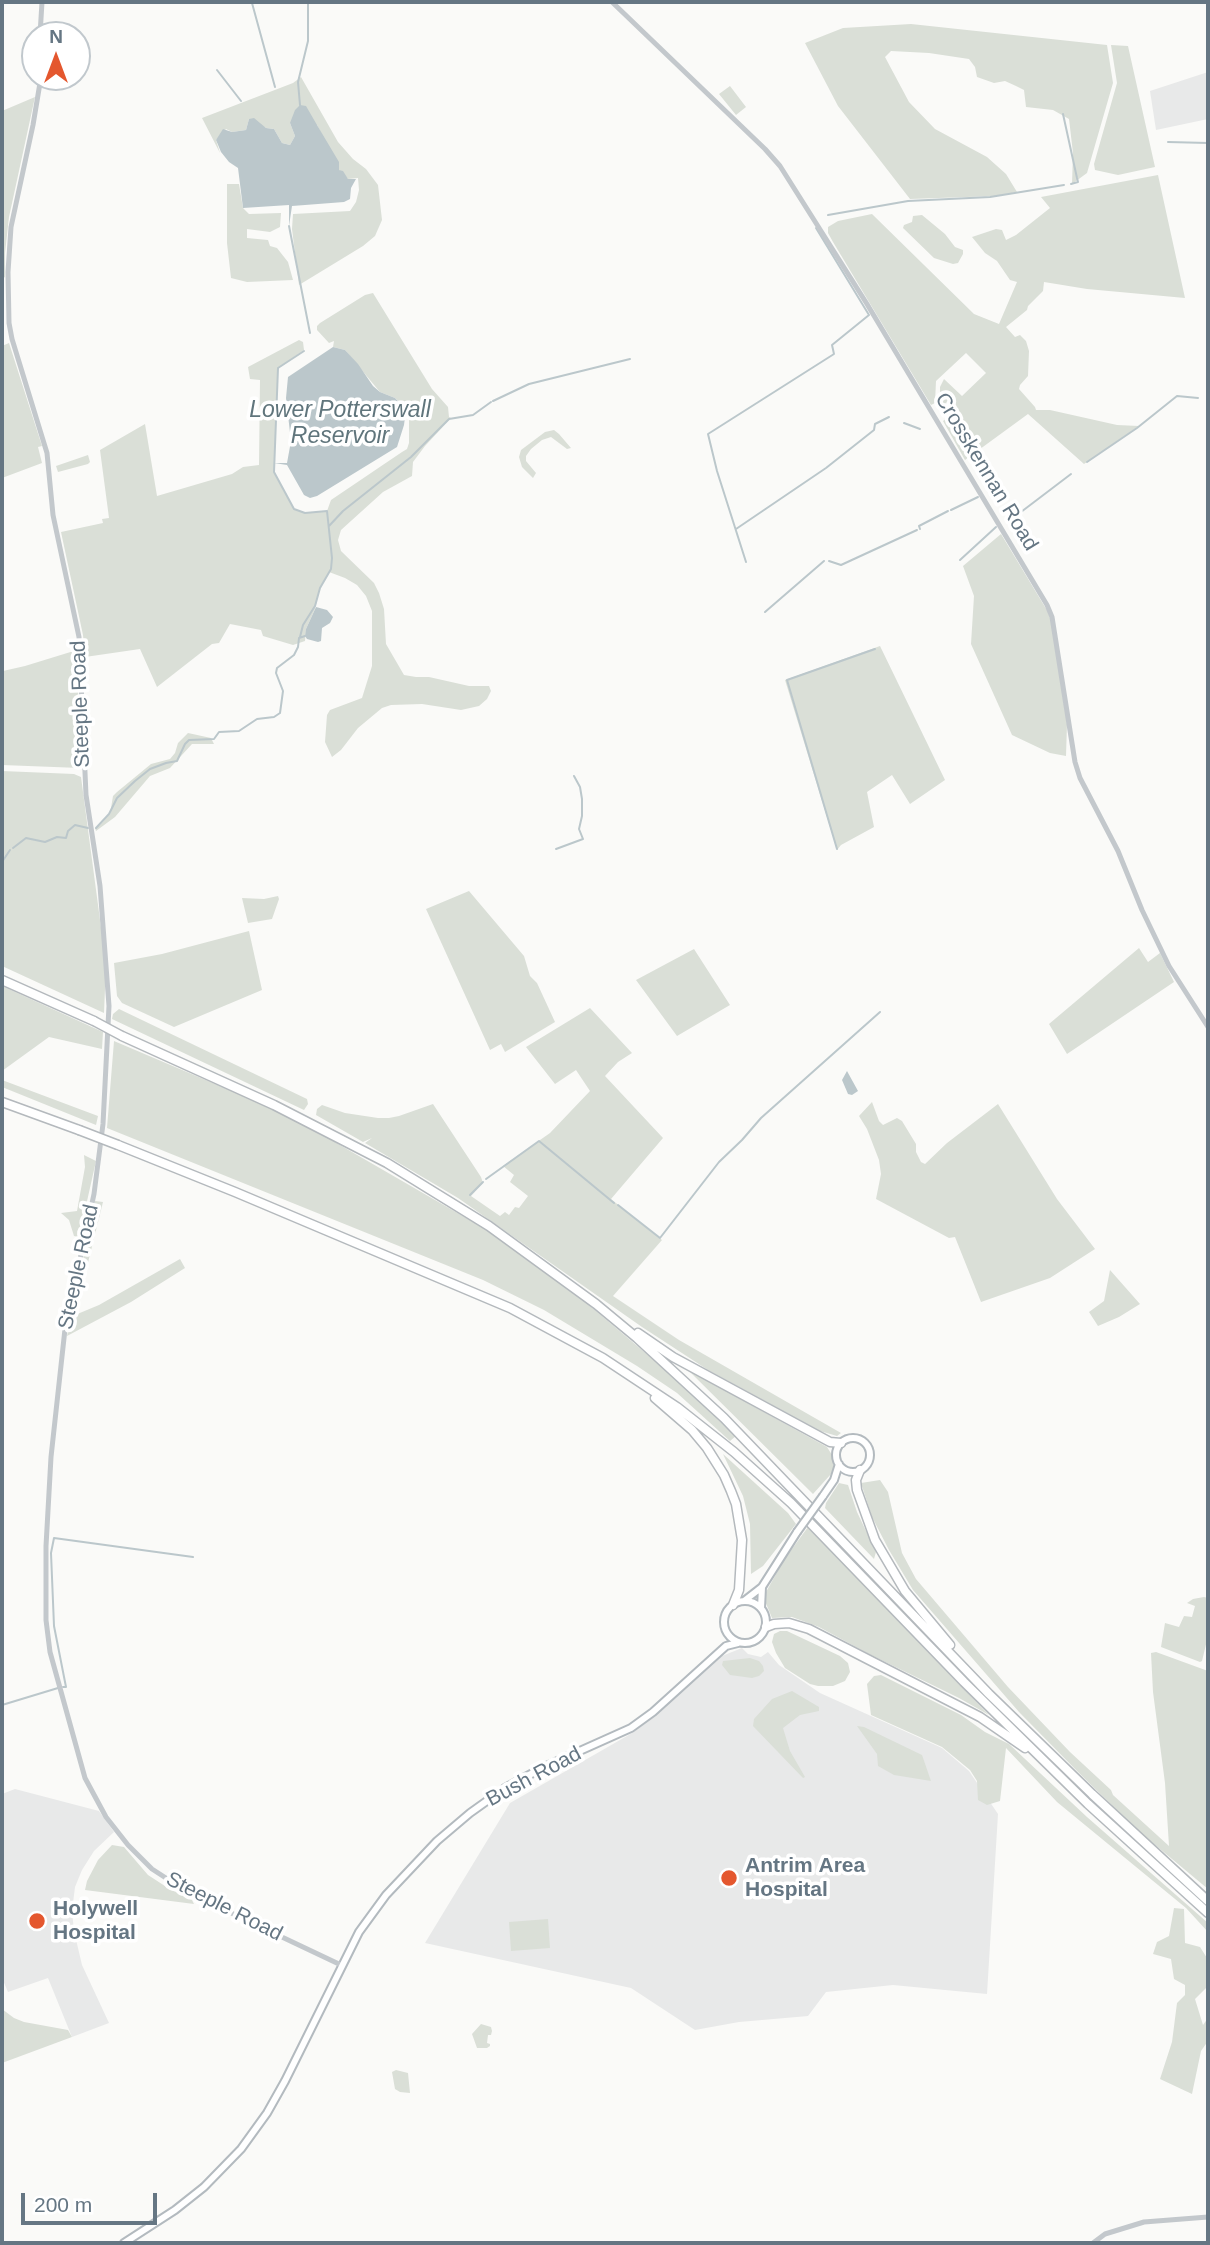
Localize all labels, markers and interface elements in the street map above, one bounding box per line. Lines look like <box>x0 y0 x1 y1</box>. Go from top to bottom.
north arrow <box>21 21 91 91</box>
text: N <box>49 26 63 47</box>
street label: Crosskennan Road <box>929 388 1043 556</box>
water label: Lower Potterswall Reservoir <box>249 397 431 451</box>
street label: Steeple Road <box>66 640 96 768</box>
street label: Steeple Road <box>53 1202 105 1332</box>
street label: Bush Road <box>482 1741 586 1813</box>
place label: Antrim Area Hospital <box>745 1853 865 1903</box>
street label: Steeple Road <box>162 1867 286 1947</box>
marker: Antrim Area Hospital <box>719 1868 739 1888</box>
place label: Holywell Hospital <box>53 1896 138 1946</box>
marker: Holywell Hospital <box>27 1911 47 1931</box>
scale bar <box>24 2178 161 2222</box>
text: 200 m <box>34 2193 92 2216</box>

